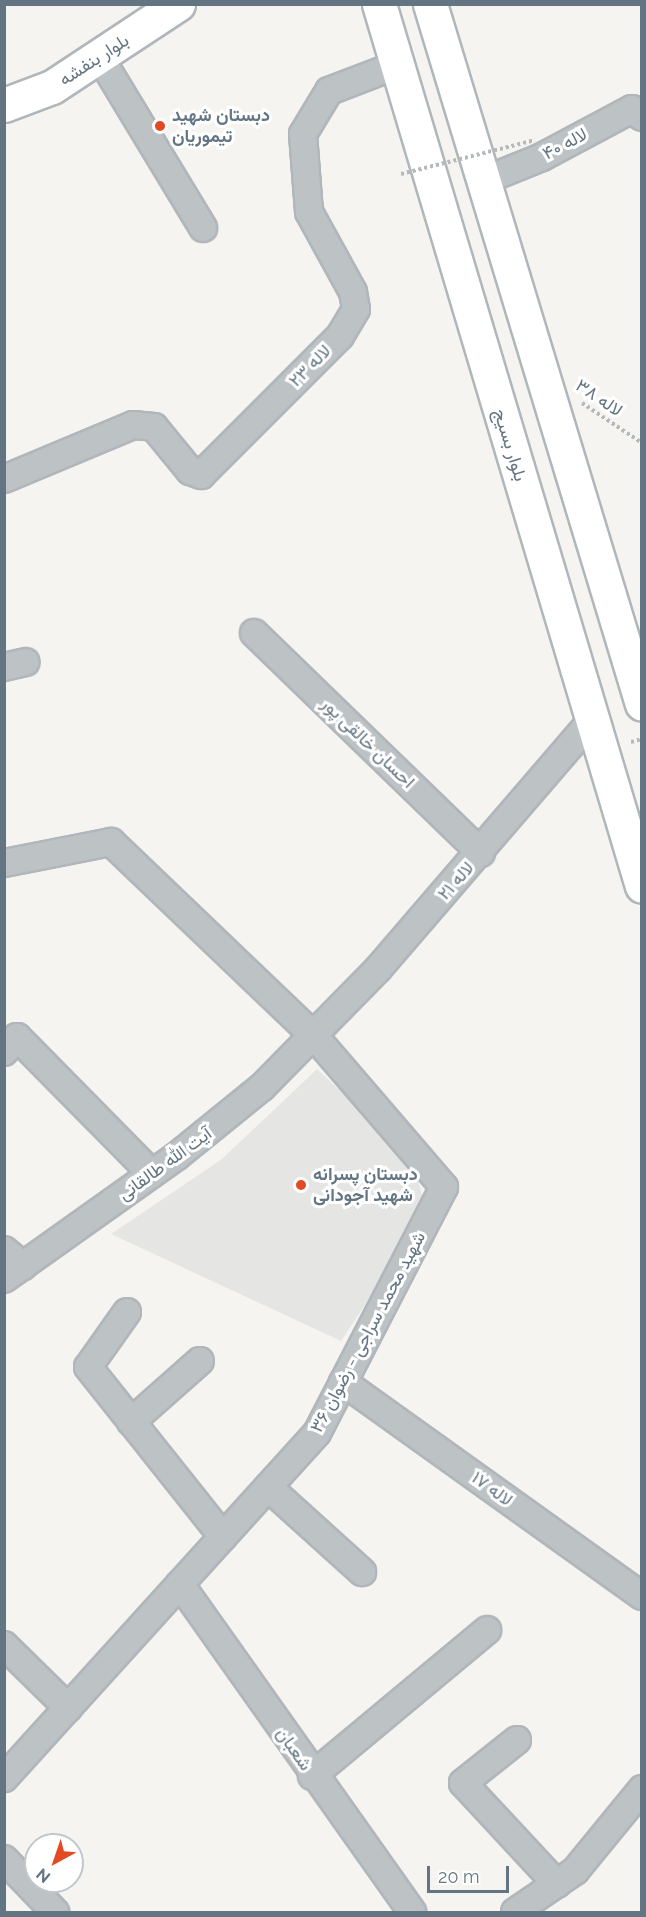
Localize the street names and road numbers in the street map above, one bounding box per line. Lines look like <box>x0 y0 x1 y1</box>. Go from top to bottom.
street label: بلوار بنفشه <box>55 29 133 91</box>
street label: لاله ۴۰ <box>539 123 591 165</box>
street label: لاله ۲۳ <box>284 340 336 392</box>
street label: لاله ۳۸ <box>571 375 627 421</box>
street label: بلوار بسیج <box>489 406 531 484</box>
street label: احسان خالقی پور <box>317 693 419 793</box>
street label: لاله ۲۱ <box>433 857 479 905</box>
street label: آیت الله طالقانی <box>114 1123 216 1205</box>
street label: شهید محمد سراجی - رضوان ۳۶ <box>306 1228 430 1436</box>
street label: لاله ۱۷ <box>467 1467 517 1511</box>
street label: شعبان <box>271 1723 317 1775</box>

